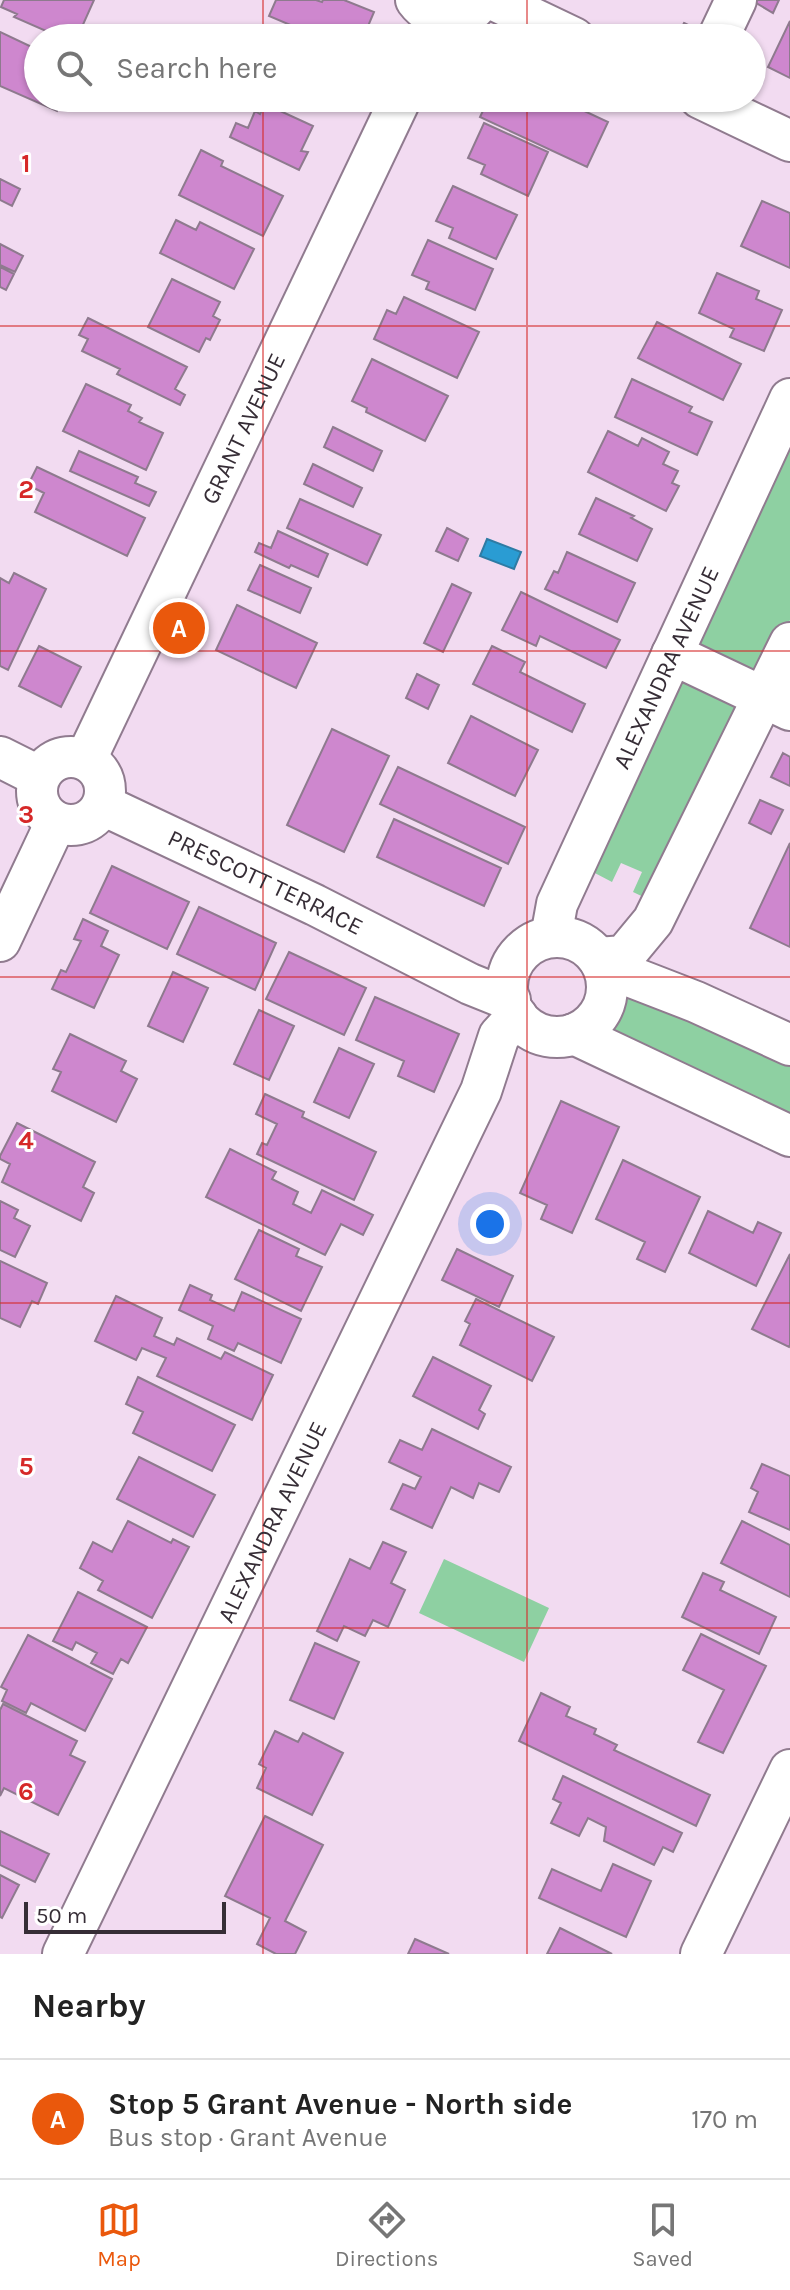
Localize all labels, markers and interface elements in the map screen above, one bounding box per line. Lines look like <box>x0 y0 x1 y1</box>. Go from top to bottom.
search box <box>24 24 766 112</box>
icon: search <box>52 46 96 90</box>
text: Search here <box>116 50 277 86</box>
text: 1 <box>21 148 31 179</box>
street label: GRANT AVENUE <box>196 349 291 509</box>
text: 2 <box>18 474 34 505</box>
street label: ALEXANDRA AVENUE <box>607 562 725 773</box>
pin: A <box>153 598 205 658</box>
text: 3 <box>18 799 34 830</box>
street label: PRESCOTT TERRACE <box>164 824 368 941</box>
text: 4 <box>18 1125 34 1156</box>
your location <box>470 1204 510 1244</box>
street label: ALEXANDRA AVENUE <box>212 1417 333 1627</box>
text: 5 <box>18 1451 34 1482</box>
text: 6 <box>18 1776 34 1807</box>
scale bar <box>24 1898 226 1934</box>
text: 50 m <box>36 1903 87 1929</box>
text: Nearby <box>32 1986 146 2026</box>
text: Stop 5 Grant Avenue - North side <box>108 2086 572 2122</box>
text: A <box>50 2104 66 2135</box>
text: 170 m <box>691 2104 758 2135</box>
text: Bus stop · Grant Avenue <box>108 2122 387 2153</box>
tab: Map <box>97 2198 141 2272</box>
tab: Directions <box>335 2198 438 2272</box>
tab: Saved <box>632 2198 693 2272</box>

